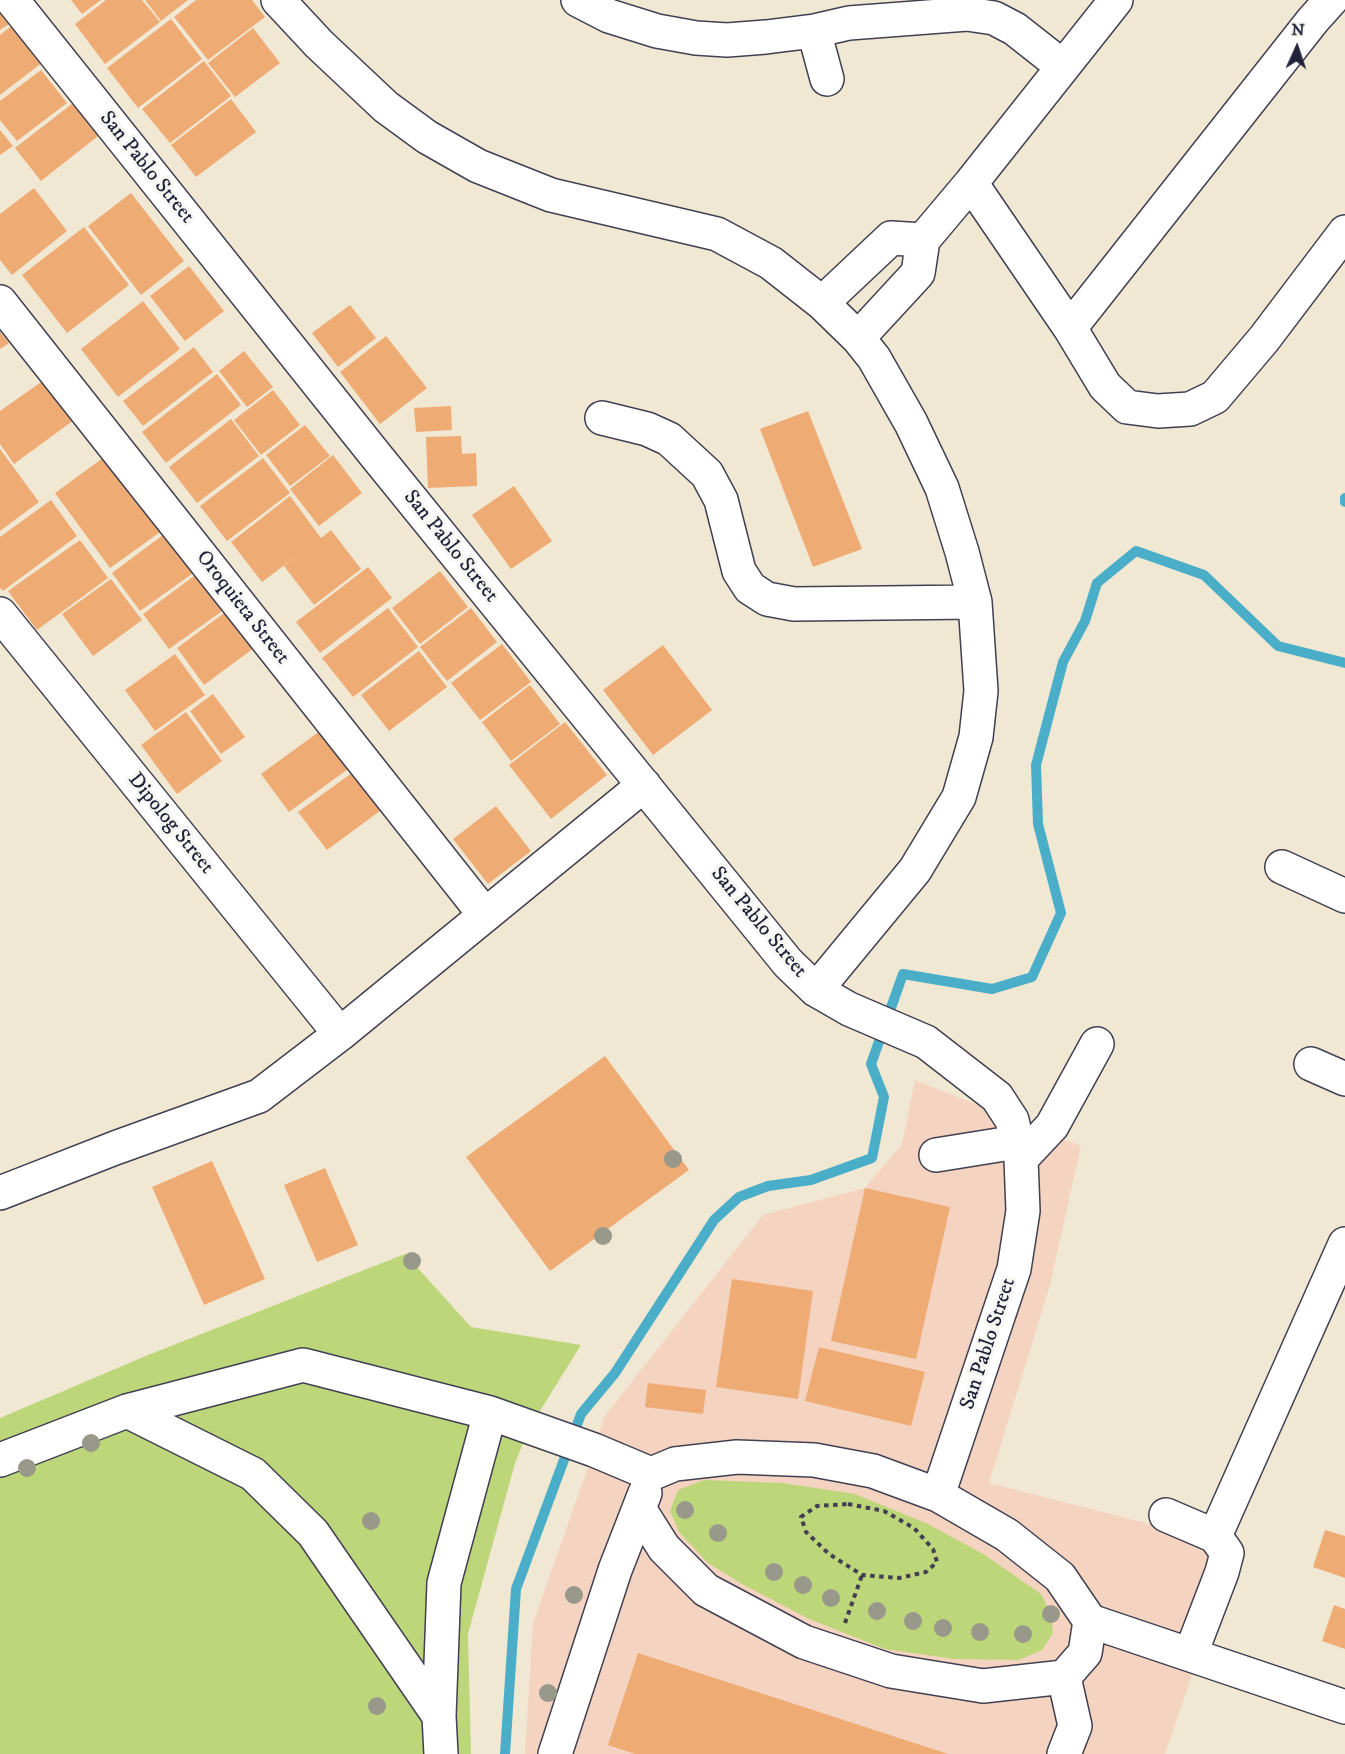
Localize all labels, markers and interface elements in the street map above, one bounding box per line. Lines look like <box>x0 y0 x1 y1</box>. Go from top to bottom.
north arrow <box>1267 18 1327 78</box>
text: N <box>1291 20 1305 40</box>
street label: San Pablo Street <box>93 107 199 229</box>
street label: San Pablo Street <box>397 486 503 608</box>
street label: Oroquieta Street <box>190 546 294 670</box>
street label: Dipolog Street <box>122 768 218 880</box>
street label: San Pablo Street <box>704 862 812 984</box>
street label: San Pablo Street <box>956 1275 1022 1413</box>

